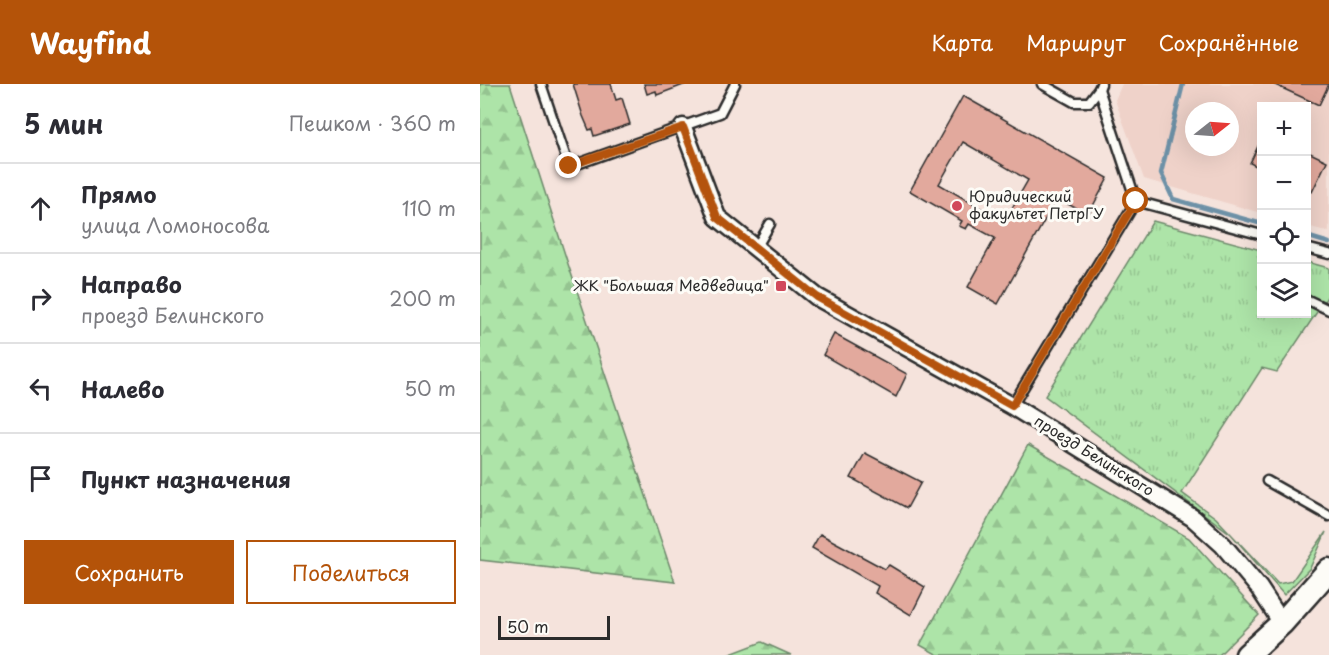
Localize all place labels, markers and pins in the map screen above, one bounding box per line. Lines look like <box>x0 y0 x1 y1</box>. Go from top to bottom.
place label: Юридический факультет ПетрГУ <box>969 184 1104 224</box>
marker: Юридический факультет ПетрГУ <box>950 199 964 213</box>
place label: ЖК "Большая Медведица" <box>573 273 769 296</box>
marker: ЖК "Большая Медведица" <box>774 279 788 293</box>

